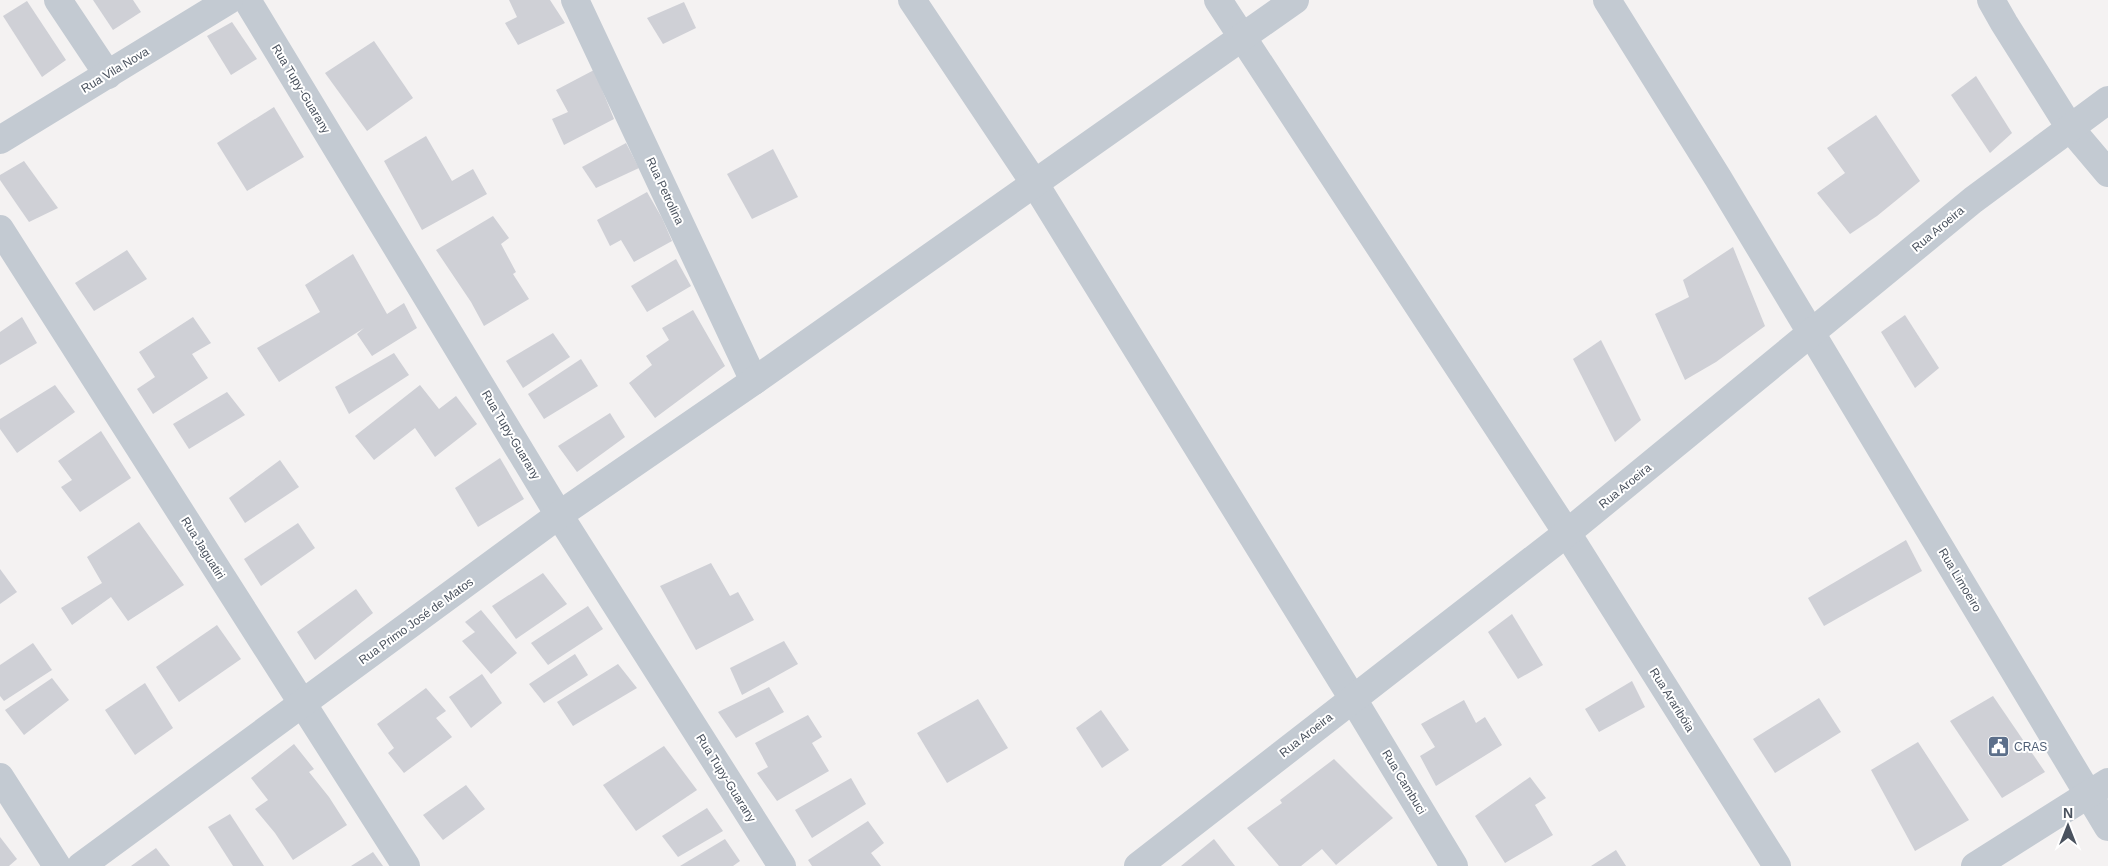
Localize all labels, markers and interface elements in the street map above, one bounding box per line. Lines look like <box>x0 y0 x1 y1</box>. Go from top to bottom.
street label: Rua Tupy-Guarany <box>269 42 333 136</box>
street label: Rua Vila Nova <box>79 44 152 96</box>
street label: Rua Petrolina <box>643 155 687 227</box>
street label: Rua Aroeira <box>1909 203 1967 255</box>
street label: Rua Tupy-Guarany <box>479 388 543 482</box>
street label: Rua Aroeira <box>1596 460 1654 511</box>
street label: Rua Jaguatiri <box>178 514 228 582</box>
street label: Rua Limoeiro <box>1936 546 1985 614</box>
street label: Rua Primo José de Matos <box>356 575 476 667</box>
street label: Rua Araribóia <box>1647 665 1697 735</box>
street label: Rua Aroeira <box>1277 710 1336 760</box>
street label: Rua Tupy-Guarany <box>693 731 759 825</box>
public building icon: CRAS <box>1986 735 2010 759</box>
place label: CRAS <box>2014 740 2047 754</box>
street label: Rua Cambuci <box>1379 747 1429 817</box>
north arrow <box>2043 801 2093 851</box>
text: N <box>2063 805 2073 821</box>

